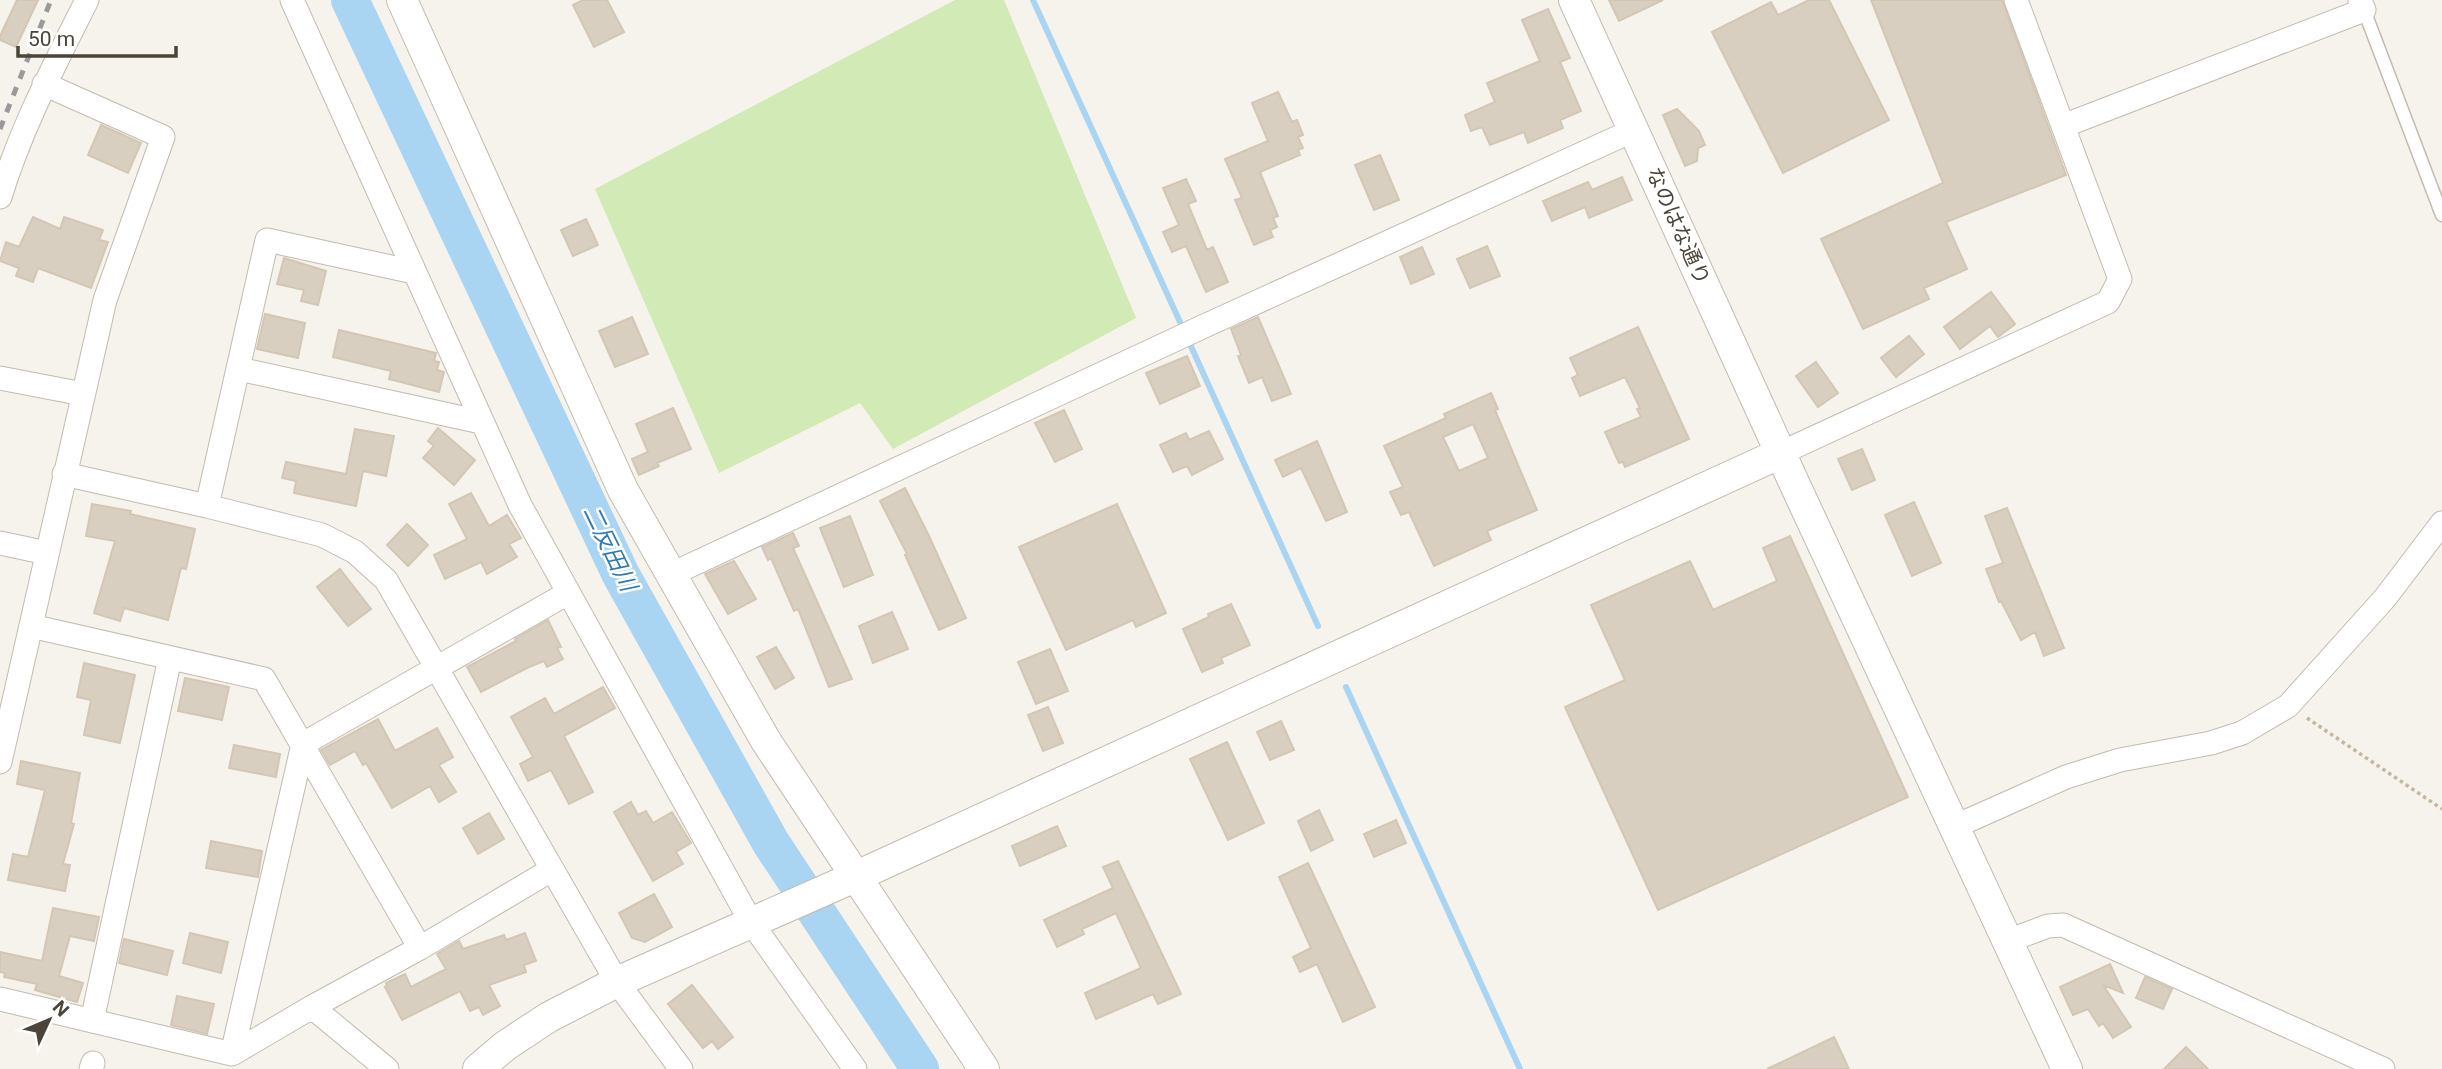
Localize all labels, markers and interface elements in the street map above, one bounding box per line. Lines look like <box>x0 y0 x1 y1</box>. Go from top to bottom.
scale bar <box>18 14 175 58</box>
text: 50 m <box>28 27 75 51</box>
street label: なのはな通り <box>1641 164 1715 288</box>
water label: 二反田川 <box>577 501 643 598</box>
north arrow <box>14 985 84 1055</box>
text: N <box>48 996 74 1021</box>

